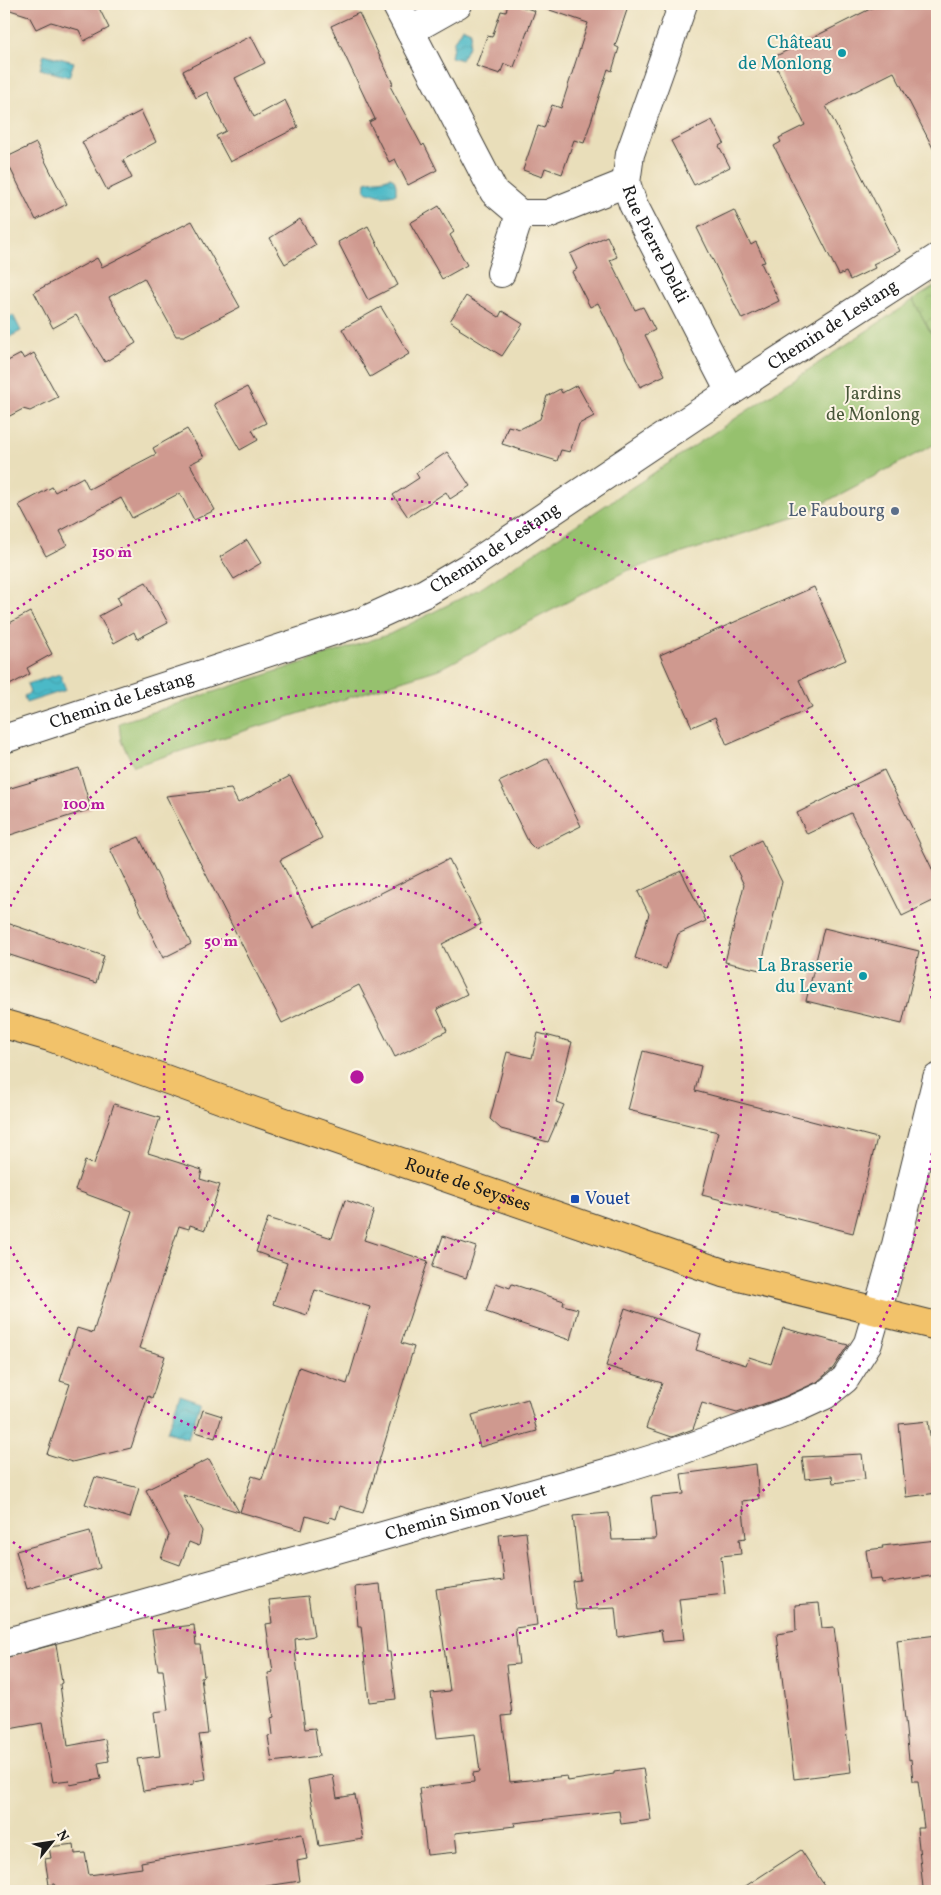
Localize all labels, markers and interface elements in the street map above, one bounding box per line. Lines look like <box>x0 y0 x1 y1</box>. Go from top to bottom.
place label: Château de Monlong <box>738 31 832 77</box>
marker: Château de Monlong <box>836 47 848 59</box>
street label: Rue Pierre Deldi <box>615 182 695 307</box>
street label: Chemin de Lestang <box>763 274 903 377</box>
park label: Jardins de Monlong <box>826 382 920 428</box>
street label: Chemin de Lestang <box>425 497 565 600</box>
place label: Le Faubourg <box>788 499 885 524</box>
marker: Le Faubourg <box>889 505 901 517</box>
text: 150 m <box>92 543 132 564</box>
street label: Chemin de Lestang <box>46 665 197 736</box>
text: 100 m <box>63 795 106 816</box>
text: 50 m <box>204 932 238 953</box>
place label: La Brasserie du Levant <box>757 954 853 1000</box>
marker: La Brasserie du Levant <box>857 970 869 982</box>
centre of rings <box>348 1068 366 1086</box>
street label: Route de Seysses <box>401 1152 534 1218</box>
place label: Vouet <box>585 1187 630 1212</box>
marker: Vouet <box>569 1193 581 1205</box>
street label: Chemin Simon Vouet <box>382 1478 550 1547</box>
north arrow <box>28 1818 78 1868</box>
text: N <box>51 1827 73 1845</box>

